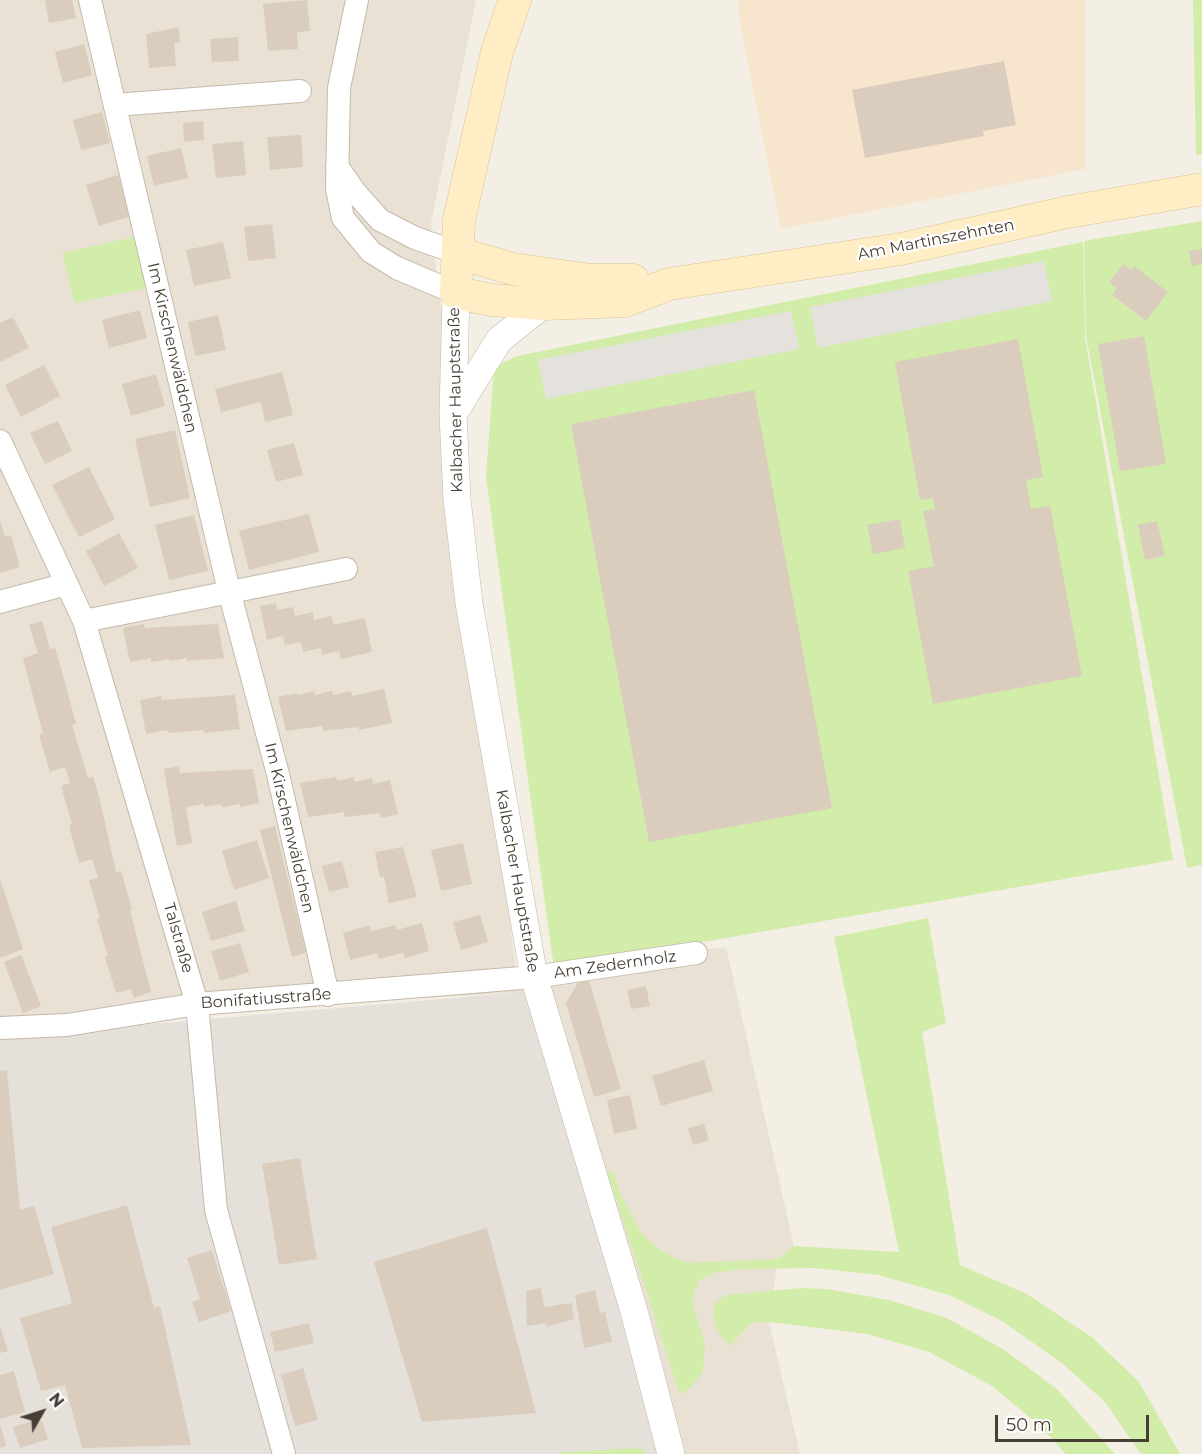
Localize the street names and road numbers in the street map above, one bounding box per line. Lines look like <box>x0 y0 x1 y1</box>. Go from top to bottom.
street label: Am Martinszehnten <box>856 215 1016 265</box>
street label: Im Kirschenwäldchen <box>143 261 201 435</box>
street label: Kalbacher Hauptstraße <box>445 307 467 493</box>
street label: Im Kirschenwäldchen <box>260 741 318 915</box>
street label: Kalbacher Hauptstraße <box>491 788 543 974</box>
street label: Talstraße <box>159 901 197 975</box>
street label: Am Zedernholz <box>553 947 677 983</box>
street label: Bonifatiusstraße <box>200 985 332 1013</box>

